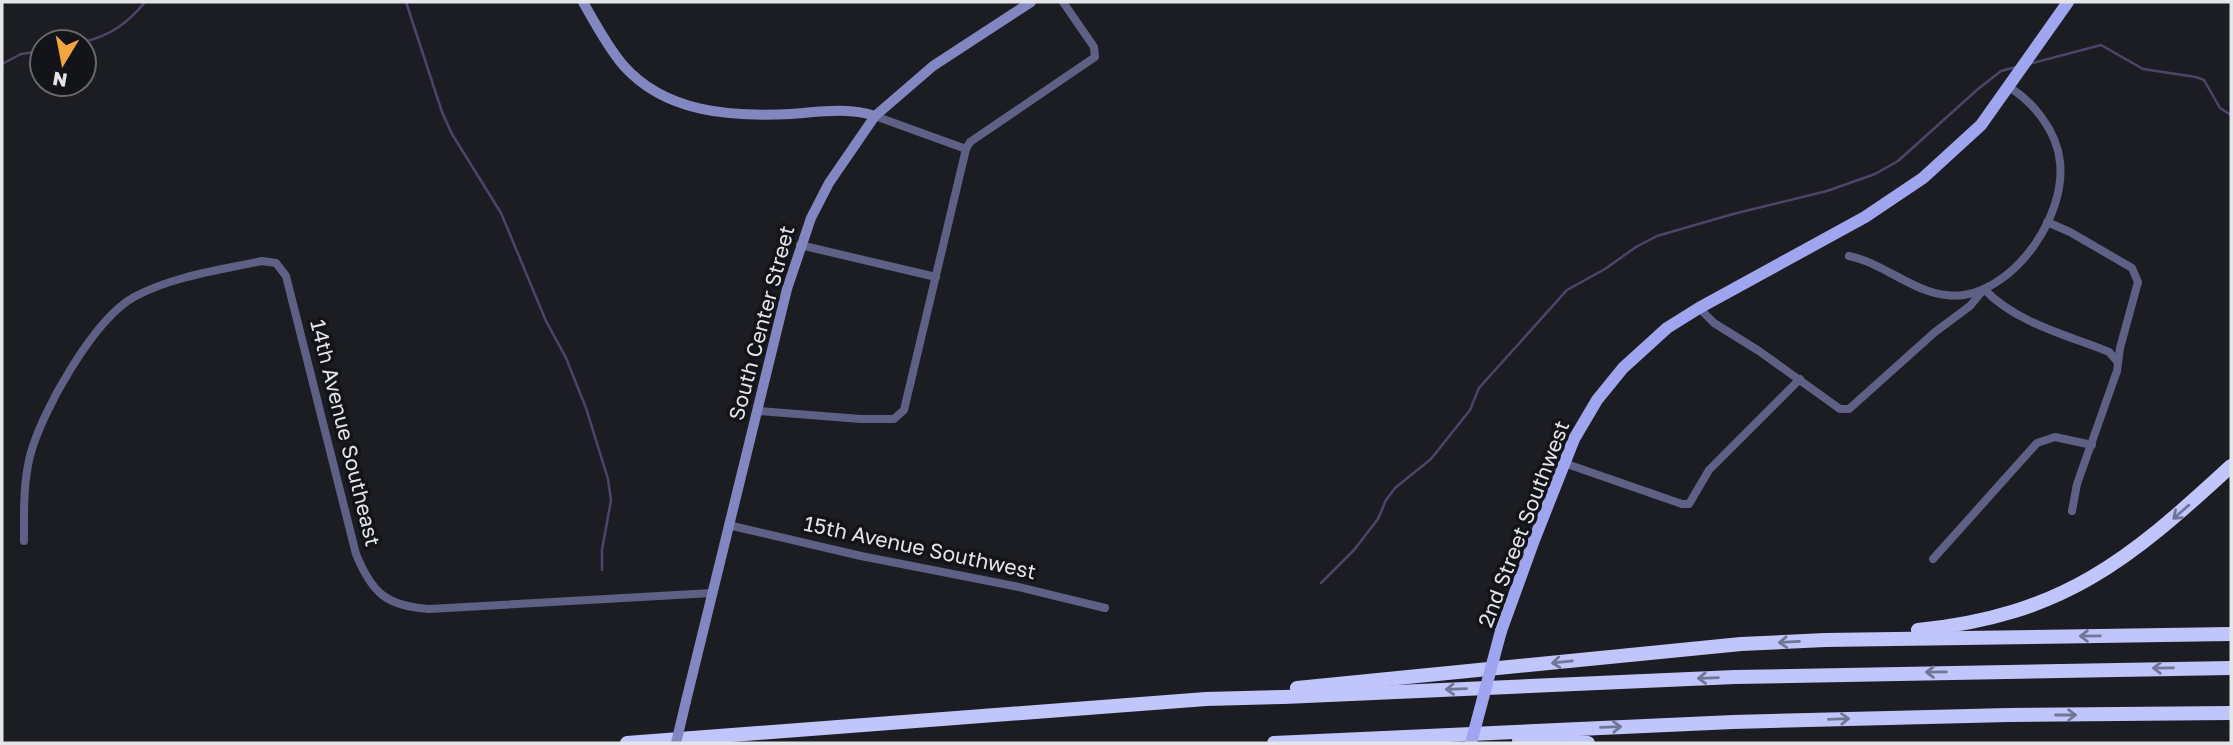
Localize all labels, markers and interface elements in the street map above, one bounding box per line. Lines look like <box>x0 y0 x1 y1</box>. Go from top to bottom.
north arrow <box>28 28 98 98</box>
text: N <box>51 68 69 93</box>
street label: South Center Street <box>723 222 800 423</box>
street label: 14th Avenue Southeast <box>305 317 387 549</box>
street label: 2nd Street Southwest <box>1472 417 1574 631</box>
one-way arrow <box>2172 504 2190 520</box>
street label: 15th Avenue Southwest <box>802 510 1039 584</box>
one-way arrow <box>2078 629 2101 642</box>
one-way arrow <box>1777 636 1800 649</box>
one-way arrow <box>1551 655 1574 668</box>
one-way arrow <box>2152 662 2175 675</box>
one-way arrow <box>1924 665 1947 679</box>
one-way arrow <box>1697 672 1720 685</box>
one-way arrow <box>1445 682 1468 695</box>
one-way arrow <box>2054 708 2077 722</box>
one-way arrow <box>1827 713 1850 726</box>
one-way arrow <box>1600 721 1623 734</box>

